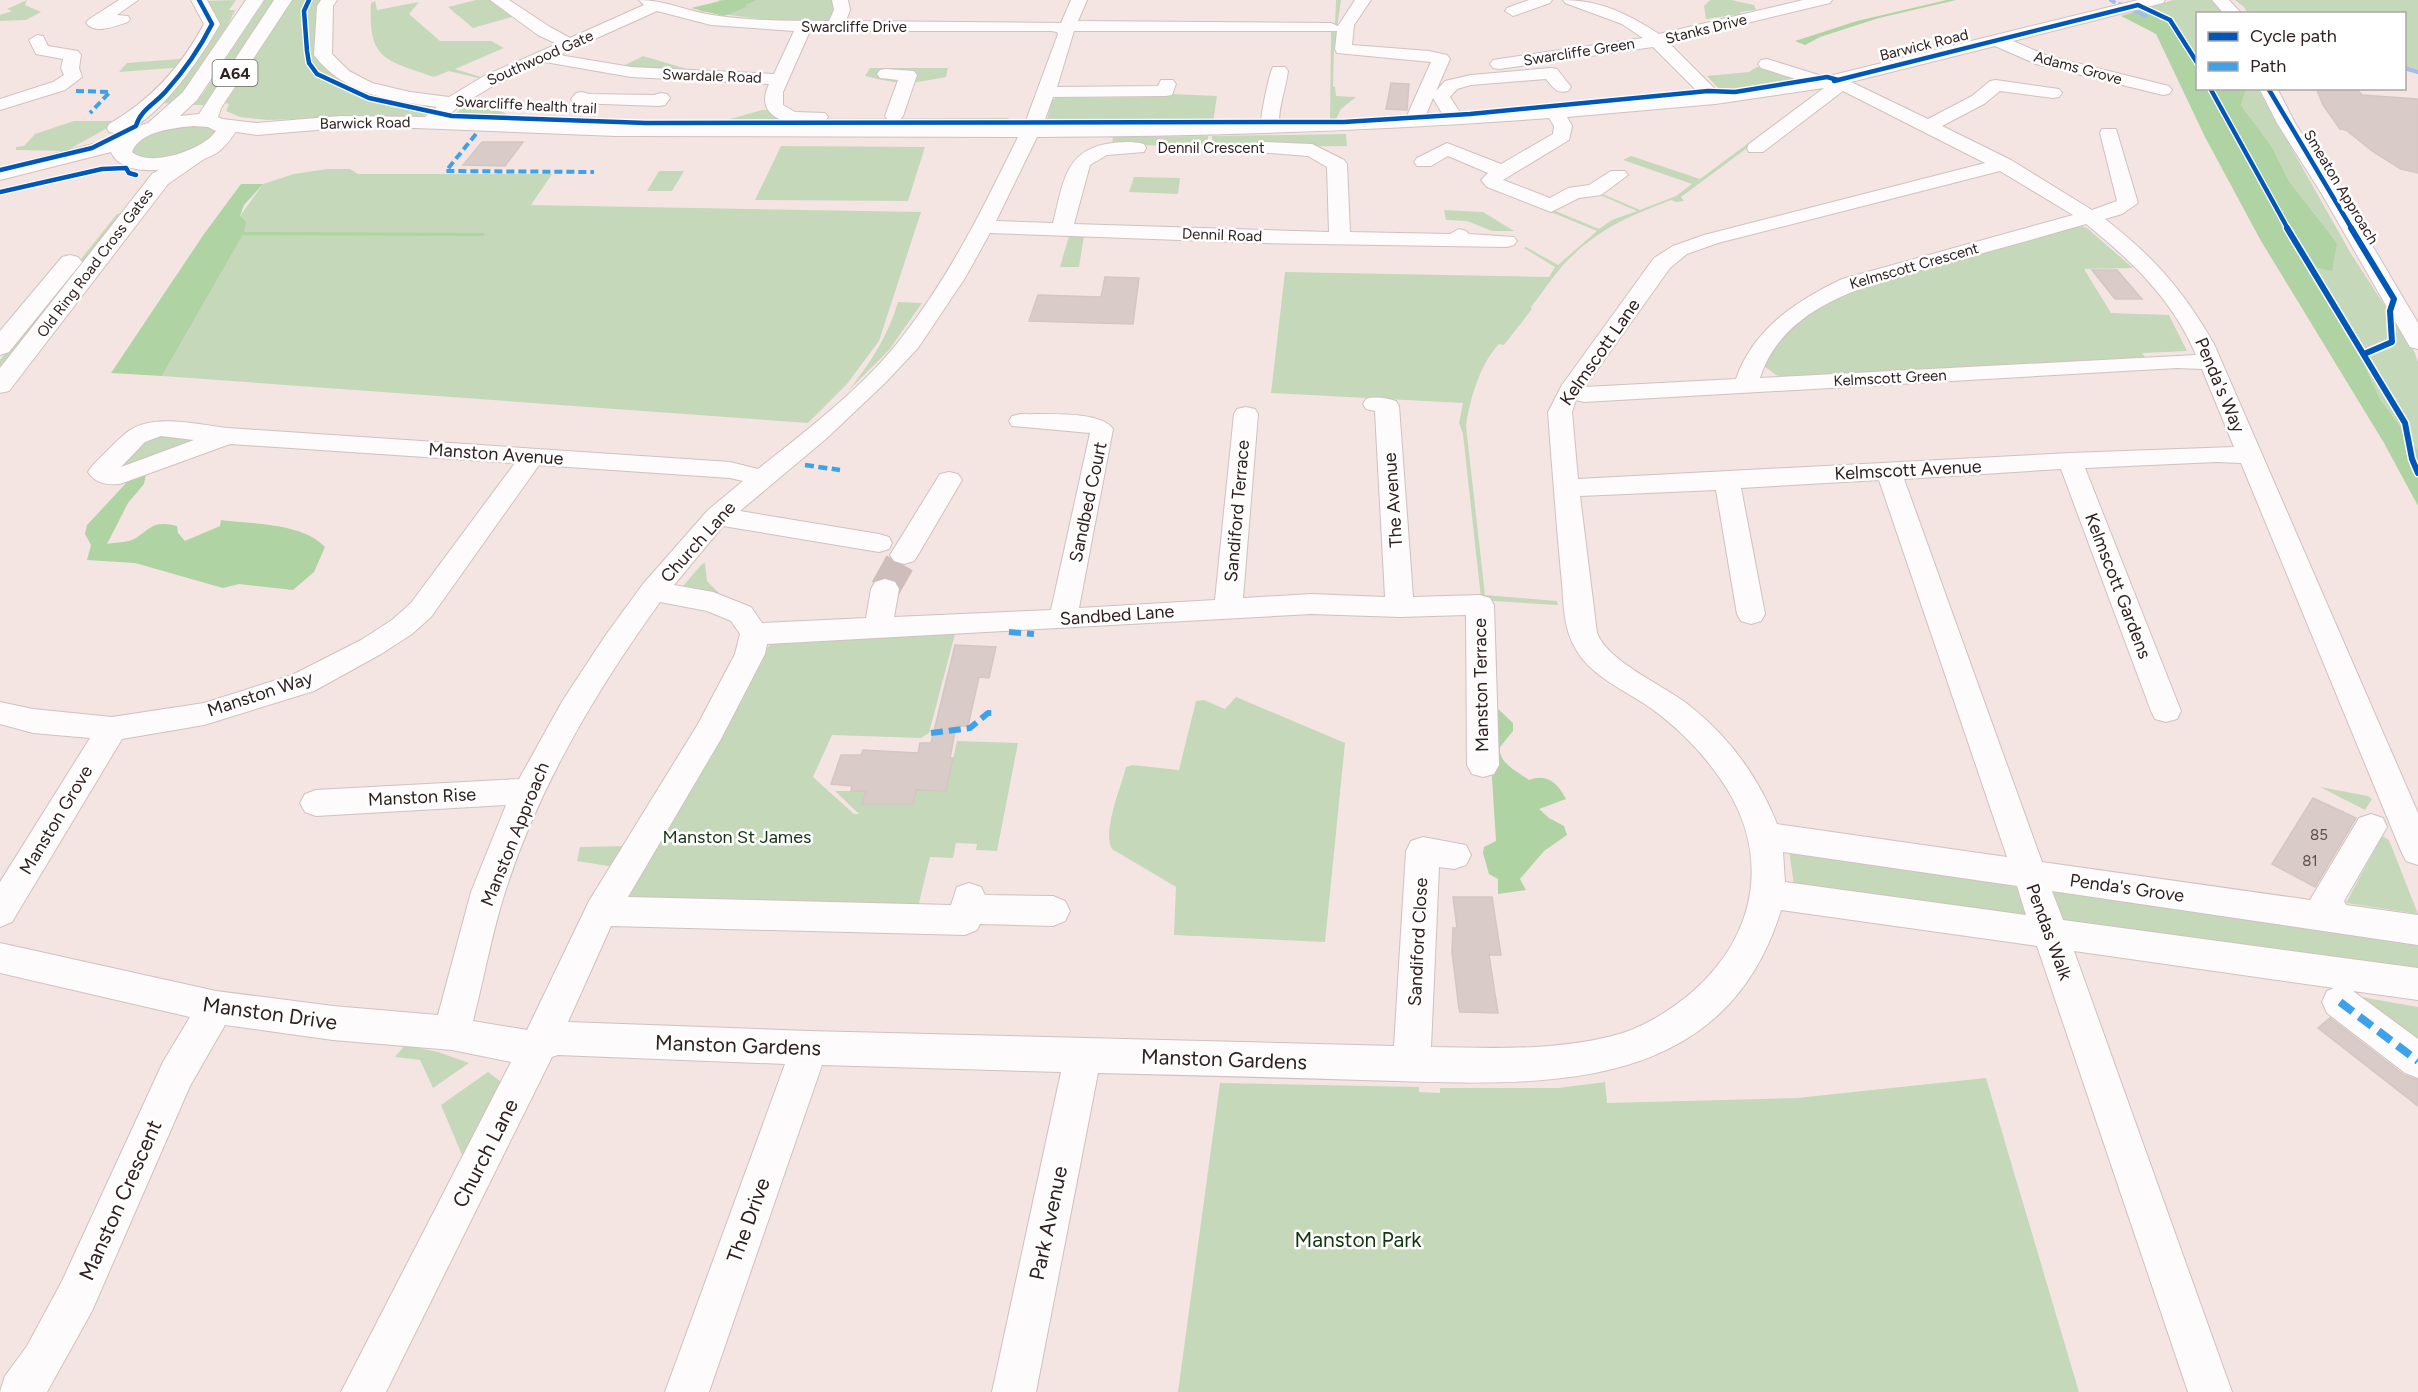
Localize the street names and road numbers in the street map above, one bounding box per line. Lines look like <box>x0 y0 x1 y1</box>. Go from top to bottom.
street label: Stanks Drive <box>1663 10 1749 48</box>
street label: Swarcliffe Drive <box>801 18 907 36</box>
street label: Barwick Road <box>1878 25 1970 65</box>
street label: Southwood Gate <box>484 26 596 90</box>
street label: Swarcliffe Green <box>1522 34 1636 70</box>
street label: Adams Grove <box>2032 48 2124 88</box>
road number: A64 <box>212 60 258 86</box>
street label: Swardale Road <box>662 65 762 87</box>
street label: Swarcliffe health trail <box>455 92 597 118</box>
street label: Barwick Road <box>319 113 411 133</box>
street label: Smeaton Approach <box>2300 127 2382 247</box>
street label: Dennil Crescent <box>1157 139 1265 157</box>
street label: Old Ring Road Cross Gates <box>33 185 157 341</box>
street label: Dennil Road <box>1182 225 1262 245</box>
street label: Kelmscott Crescent <box>1847 239 1981 293</box>
street label: Kelmscott Lane <box>1555 294 1645 409</box>
street label: Penda's Way <box>2190 334 2250 436</box>
street label: Kelmscott Green <box>1833 366 1947 390</box>
street label: Manston Avenue <box>428 438 564 470</box>
street label: Sandiford Terrace <box>1220 439 1254 583</box>
street label: Sandbed Court <box>1065 440 1112 564</box>
street label: The Avenue <box>1379 452 1407 548</box>
street label: Kelmscott Avenue <box>1834 455 1982 485</box>
street label: Church Lane <box>656 497 740 587</box>
street label: Kelmscott Gardens <box>2080 510 2156 662</box>
street label: Sandbed Lane <box>1059 600 1175 630</box>
street label: Manston Terrace <box>1469 618 1493 752</box>
street label: Manston Way <box>204 666 316 721</box>
street label: Manston Approach <box>476 759 554 909</box>
street label: Manston Grove <box>15 761 97 879</box>
street label: Manston Rise <box>367 783 477 811</box>
street label: Penda's Grove <box>2068 869 2186 907</box>
street label: Sandiford Close <box>1404 877 1432 1007</box>
street label: Pendas Walk <box>2021 881 2077 984</box>
street label: Manston Drive <box>201 991 339 1035</box>
street label: Manston Gardens <box>655 1030 821 1060</box>
street label: Manston Gardens <box>1141 1044 1307 1074</box>
street label: Church Lane <box>447 1094 523 1212</box>
street label: Manston Crescent <box>73 1116 167 1284</box>
street label: Park Avenue <box>1024 1164 1072 1282</box>
street label: The Drive <box>721 1174 775 1266</box>

